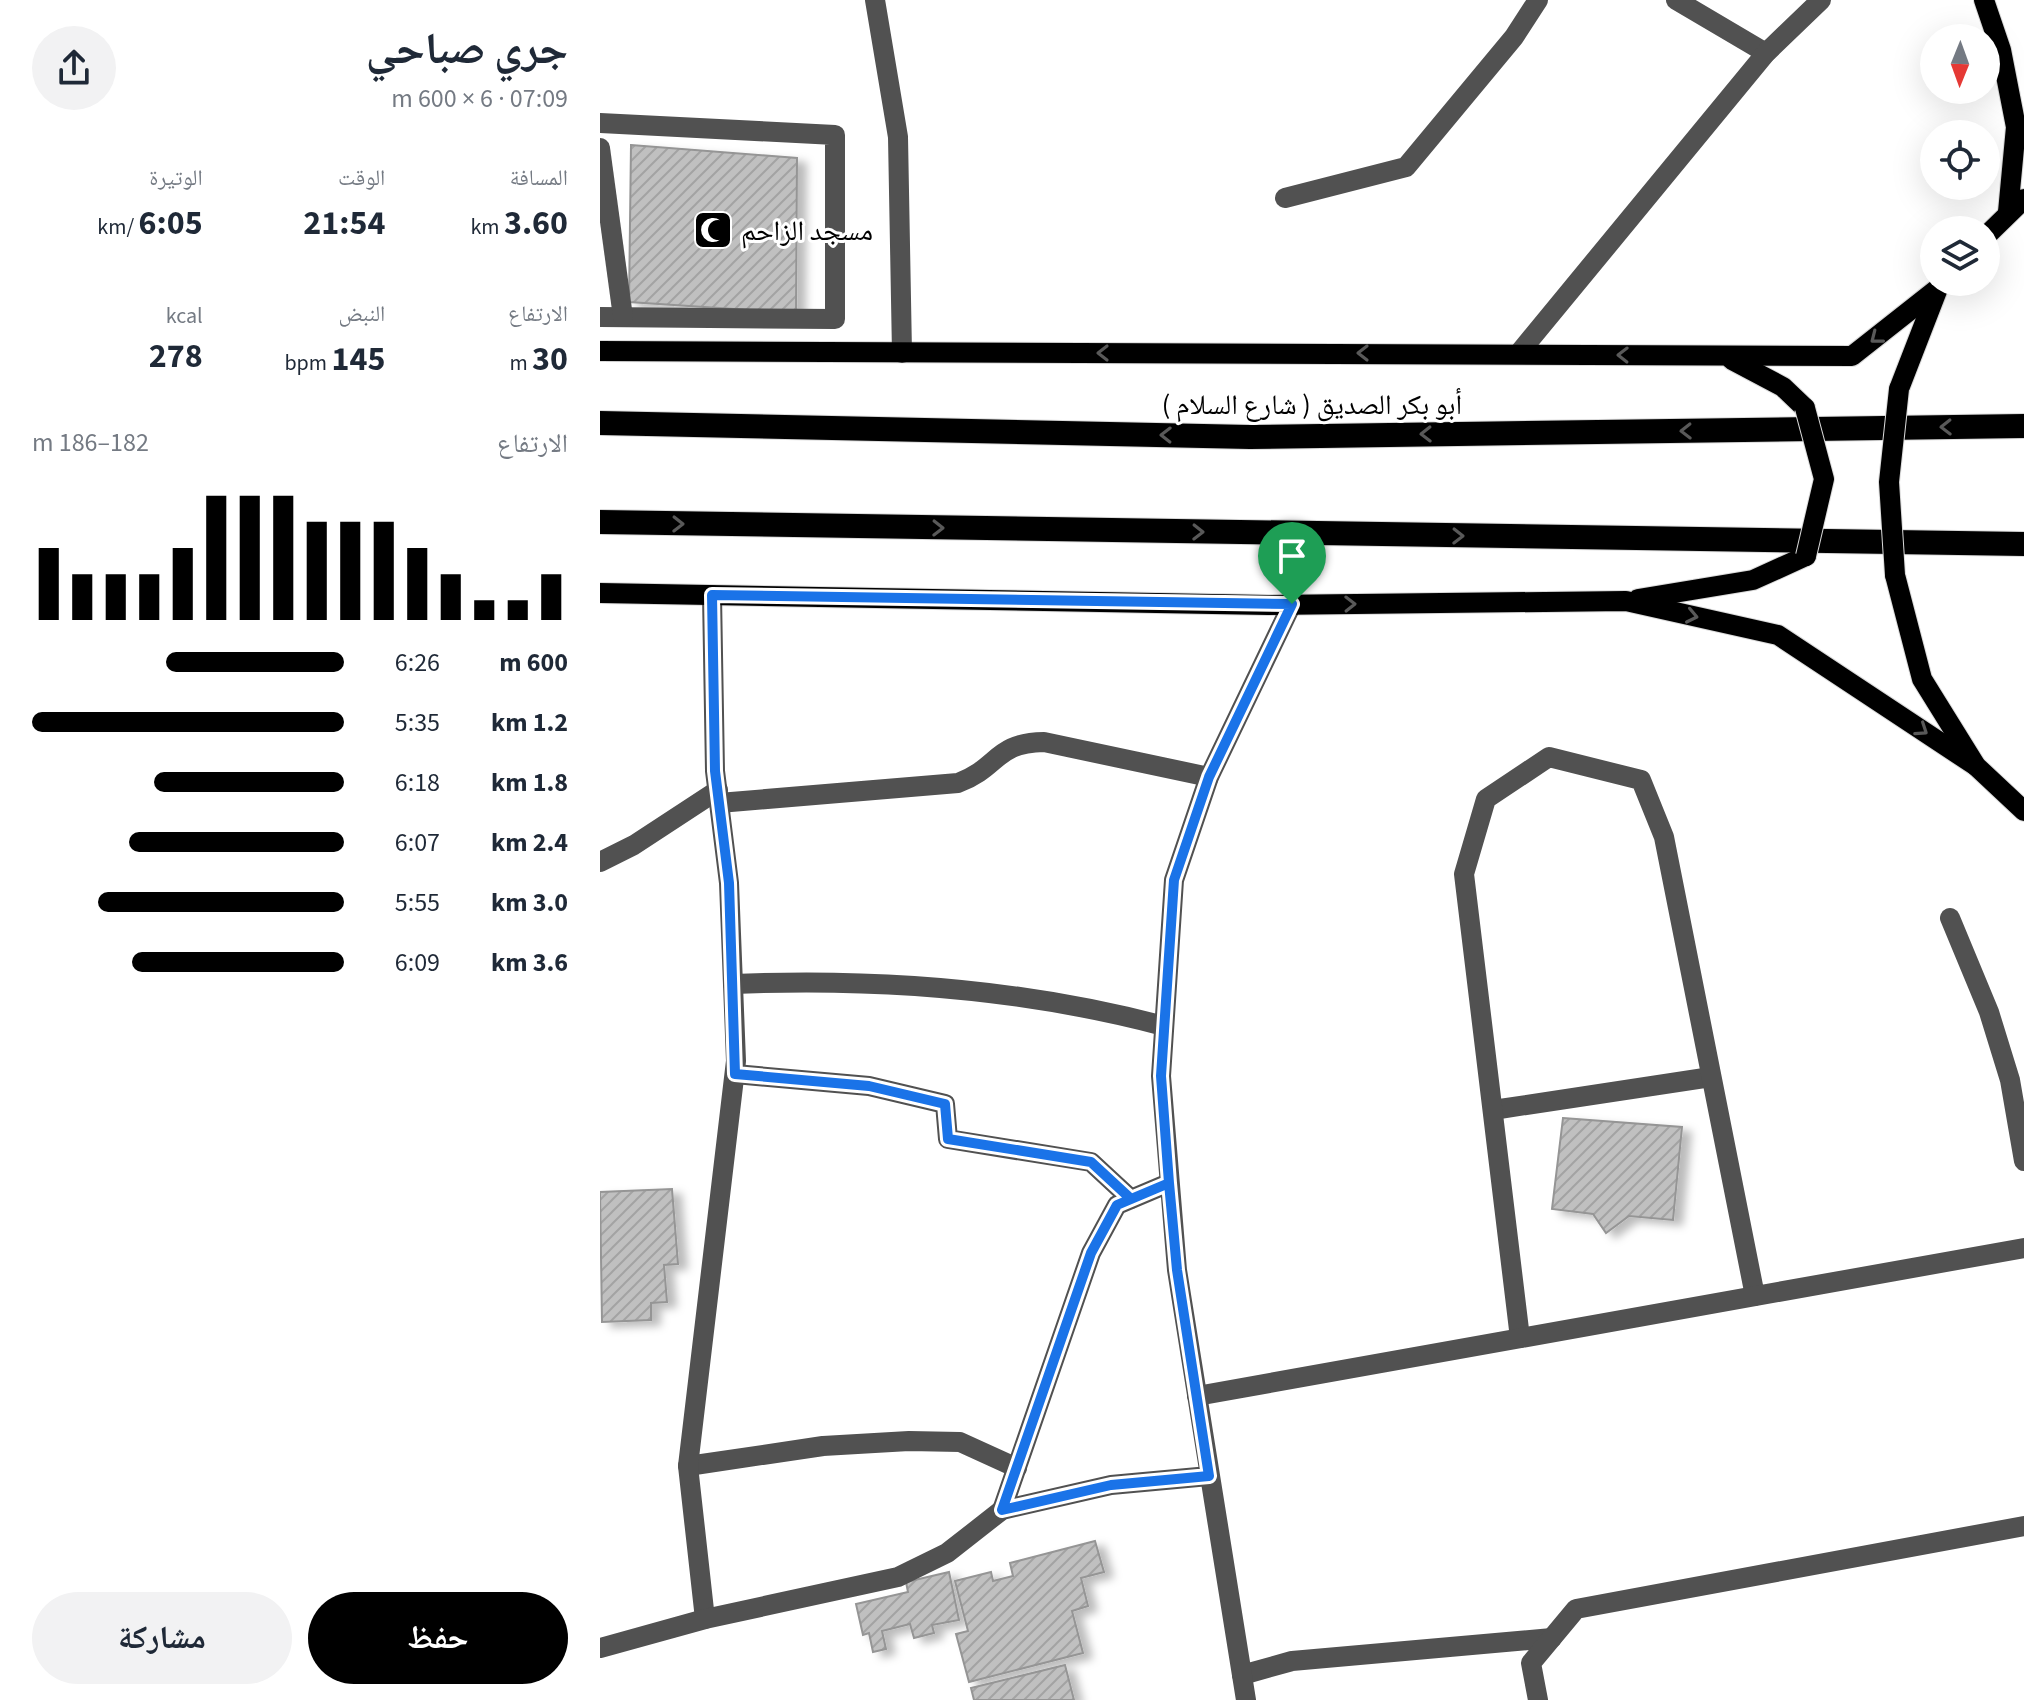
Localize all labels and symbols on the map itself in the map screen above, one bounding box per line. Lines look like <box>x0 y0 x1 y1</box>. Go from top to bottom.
north arrow <box>1920 24 2000 104</box>
mosque icon: مسجد الزاحم <box>692 209 734 251</box>
place label: مسجد الزاحم <box>741 211 873 251</box>
one-way arrow <box>1870 328 1885 342</box>
one-way arrow <box>1096 344 1109 362</box>
one-way arrow <box>1356 344 1369 362</box>
one-way arrow <box>1616 347 1629 364</box>
street label: ( شارع السلام ) أبو بكر الصديق <box>1162 385 1462 425</box>
one-way arrow <box>1939 418 1952 436</box>
one-way arrow <box>1679 422 1692 440</box>
one-way arrow <box>1159 426 1172 444</box>
one-way arrow <box>1419 426 1432 443</box>
one-way arrow <box>672 515 685 532</box>
one-way arrow <box>932 519 945 537</box>
pin <box>1258 522 1326 604</box>
one-way arrow <box>1192 523 1205 541</box>
one-way arrow <box>1452 527 1465 545</box>
one-way arrow <box>1344 595 1357 613</box>
one-way arrow <box>1685 607 1699 624</box>
one-way arrow <box>1913 720 1927 735</box>

